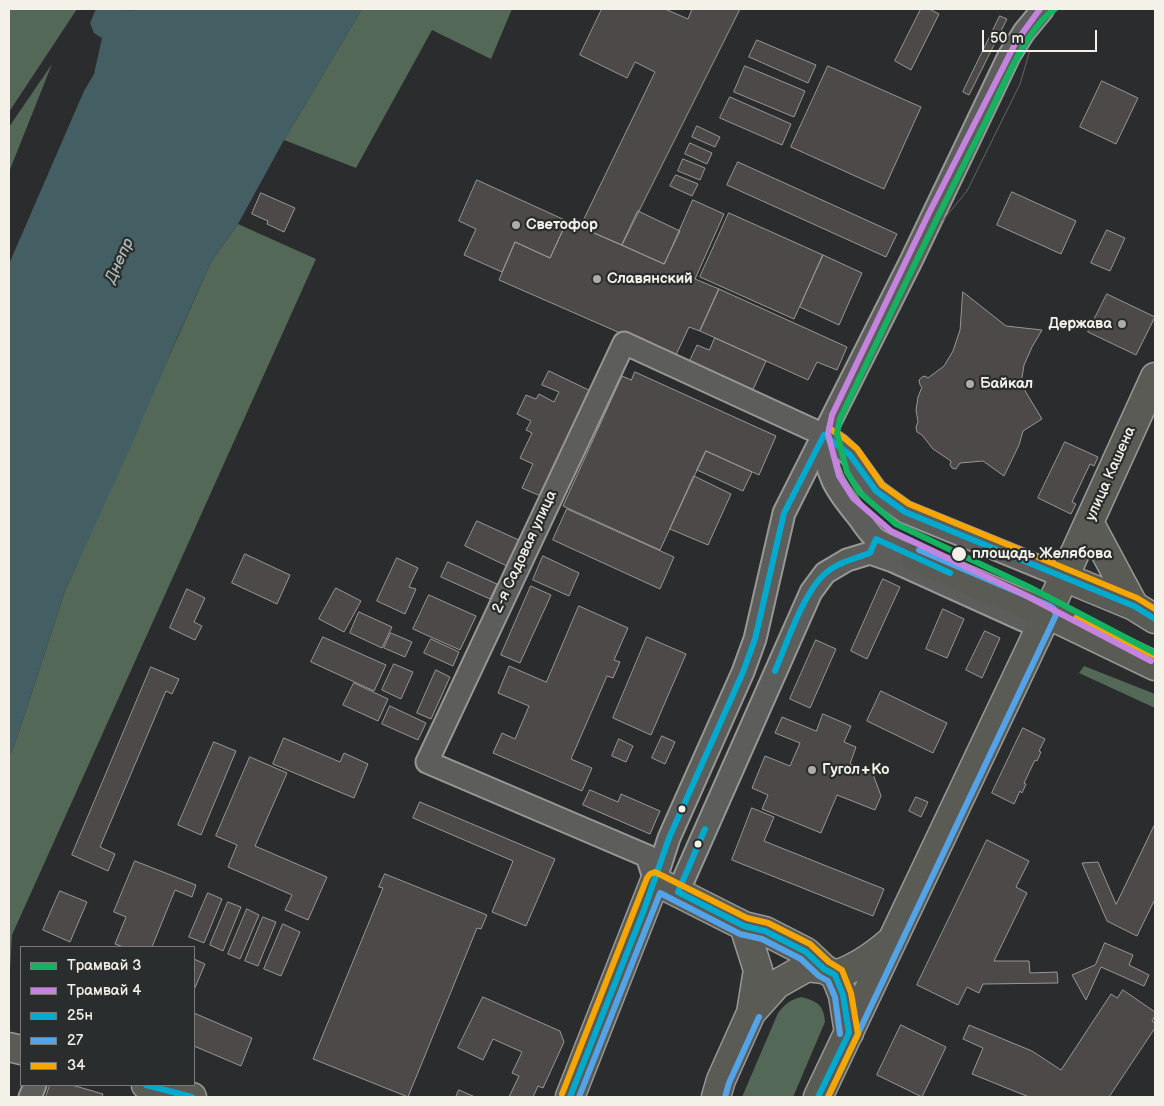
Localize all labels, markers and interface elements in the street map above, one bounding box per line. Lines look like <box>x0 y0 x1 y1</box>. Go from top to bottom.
scale bar <box>984 20 1099 52</box>
text: 50 m <box>990 29 1024 48</box>
place label: Светофор <box>526 216 598 234</box>
marker: Светофор <box>510 219 522 231</box>
water label: Днепр <box>102 235 138 287</box>
place label: Славянский <box>607 270 693 288</box>
marker: Славянский <box>591 273 603 285</box>
place label: Держава <box>1049 315 1112 333</box>
marker: Держава <box>1116 318 1128 330</box>
place label: Байкал <box>980 375 1033 393</box>
marker: Байкал <box>964 378 976 390</box>
street label: улица Кашена <box>1082 424 1140 524</box>
street label: 2-я Садовая улица <box>489 488 561 616</box>
marker: площадь Желябова <box>950 545 968 563</box>
place label: площадь Желябова <box>972 545 1112 563</box>
place label: Гугол+Ко <box>822 761 890 779</box>
marker: Гугол+Ко <box>806 764 818 776</box>
unlabelled marker <box>677 804 687 814</box>
unlabelled marker <box>693 839 703 849</box>
legend <box>20 946 195 1086</box>
text: Трамвай 3 <box>67 956 141 975</box>
text: Трамвай 4 <box>67 981 141 1000</box>
text: 25н <box>67 1006 93 1025</box>
text: 27 <box>67 1031 83 1050</box>
text: 34 <box>67 1056 85 1075</box>

